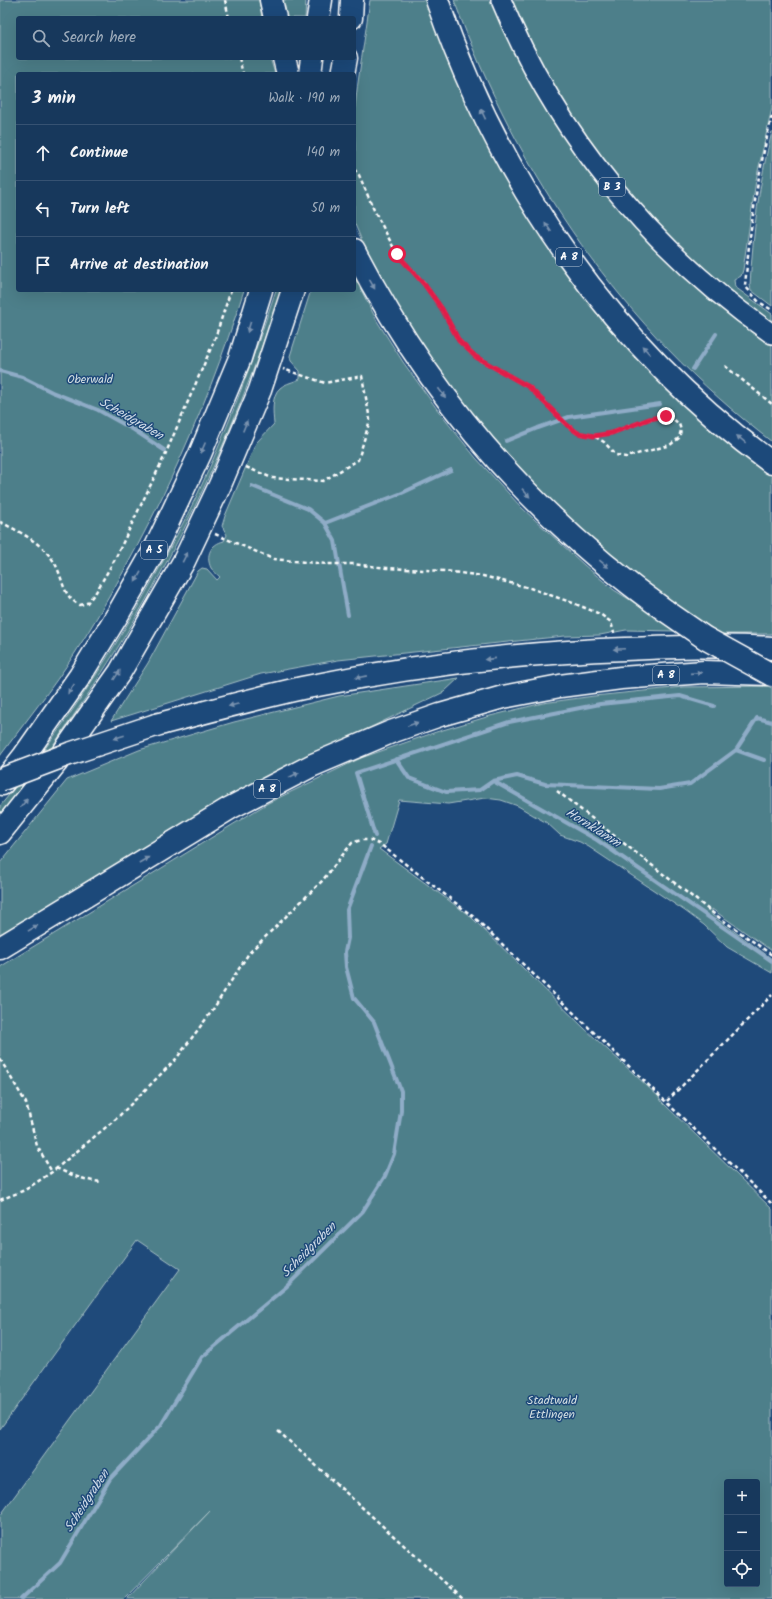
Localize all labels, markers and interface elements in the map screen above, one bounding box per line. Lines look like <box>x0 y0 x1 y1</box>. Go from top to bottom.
search box <box>16 16 356 60</box>
text: Search here <box>62 26 136 50</box>
icon: search <box>30 27 52 49</box>
text: 3 min <box>32 85 76 112</box>
text: Walk · 190 m <box>268 88 340 109</box>
one-way arrow <box>480 108 486 120</box>
text: Continue <box>70 141 128 165</box>
icon: ahead <box>32 142 54 164</box>
text: 140 m <box>307 142 340 163</box>
road number: B 3 <box>599 178 625 196</box>
text: Turn left <box>70 197 130 221</box>
icon: left <box>32 198 54 220</box>
text: 50 m <box>311 198 340 219</box>
one-way arrow <box>544 221 552 232</box>
route start <box>388 245 406 263</box>
road number: A 8 <box>556 248 582 266</box>
text: Arrive at destination <box>70 253 209 277</box>
icon: arrive <box>32 254 54 276</box>
one-way arrow <box>369 278 376 290</box>
one-way arrow <box>246 322 252 334</box>
one-way arrow <box>642 346 651 355</box>
park label: Oberwald <box>67 370 114 389</box>
one-way arrow <box>438 388 447 399</box>
water label: Scheidgraben <box>95 392 168 446</box>
route end <box>657 407 675 425</box>
one-way arrow <box>242 421 248 432</box>
one-way arrow <box>736 434 747 443</box>
one-way arrow <box>199 443 205 455</box>
one-way arrow <box>521 488 531 498</box>
road number: A 5 <box>141 541 167 559</box>
one-way arrow <box>182 552 188 563</box>
one-way arrow <box>598 559 609 568</box>
one-way arrow <box>135 571 142 583</box>
one-way arrow <box>613 646 625 653</box>
one-way arrow <box>484 656 496 662</box>
road number: A 8 <box>653 666 679 684</box>
one-way arrow <box>114 669 121 681</box>
one-way arrow <box>690 669 702 676</box>
one-way arrow <box>355 674 367 680</box>
one-way arrow <box>67 683 75 694</box>
one-way arrow <box>228 702 240 708</box>
one-way arrow <box>407 721 419 727</box>
one-way arrow <box>113 734 125 740</box>
one-way arrow <box>288 772 299 778</box>
road number: A 8 <box>254 780 280 798</box>
one-way arrow <box>20 797 29 808</box>
water label: Hornklamm <box>561 803 626 854</box>
one-way arrow <box>138 857 150 864</box>
one-way arrow <box>28 924 38 932</box>
water label: Scheidgraben <box>276 1217 342 1283</box>
park label: Stadtwald Ettlingen <box>527 1391 578 1424</box>
water label: Scheidgraben <box>59 1465 116 1537</box>
map controls <box>724 1479 760 1587</box>
button: + <box>724 1479 760 1515</box>
button: − <box>724 1515 760 1551</box>
button: locate <box>724 1551 760 1587</box>

